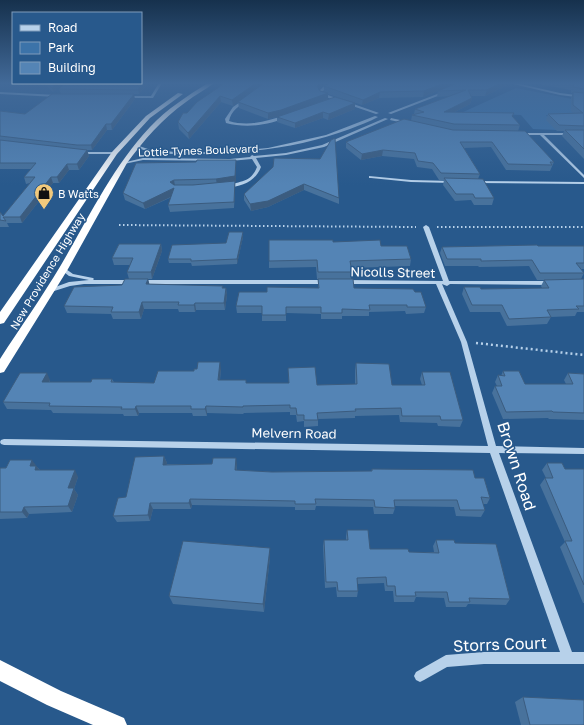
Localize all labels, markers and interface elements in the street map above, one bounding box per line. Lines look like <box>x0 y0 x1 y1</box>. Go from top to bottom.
legend <box>12 12 142 84</box>
text: Road <box>48 20 77 35</box>
text: Park <box>48 40 74 55</box>
text: Building <box>48 60 96 75</box>
street label: Lottie Tynes Boulevard <box>138 141 258 159</box>
shop icon: B Watts <box>33 182 55 210</box>
place label: B Watts <box>58 187 99 200</box>
street label: New Providence Highway <box>7 210 87 332</box>
street label: Nicolls Street <box>350 263 436 281</box>
street label: Brown Road <box>493 419 541 513</box>
street label: Melvern Road <box>251 424 337 442</box>
street label: Storrs Court <box>453 632 547 656</box>

